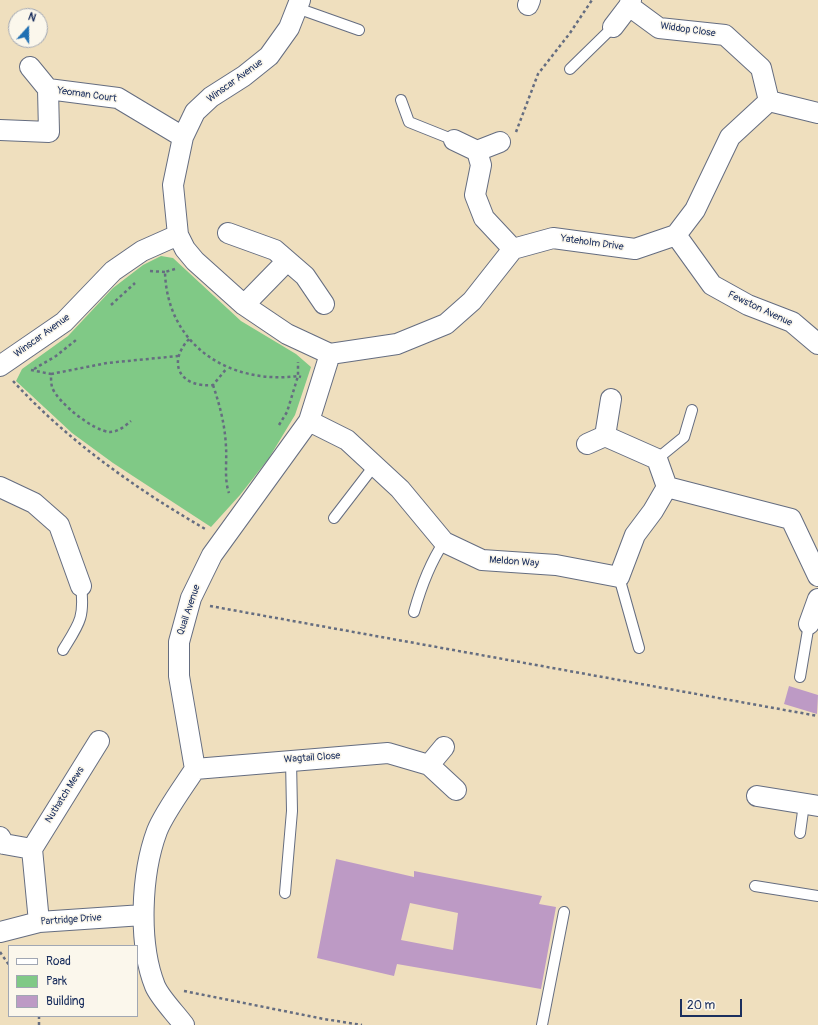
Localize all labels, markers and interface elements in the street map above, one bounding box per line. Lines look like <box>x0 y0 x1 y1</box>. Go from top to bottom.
north arrow <box>8 8 48 48</box>
text: N <box>26 10 38 25</box>
street label: Widdop Close <box>660 20 716 40</box>
street label: Winscar Avenue <box>205 57 265 105</box>
street label: Yeoman Court <box>56 85 118 105</box>
street label: Yateholm Drive <box>560 233 624 253</box>
street label: Fewston Avenue <box>726 289 794 329</box>
street label: Winscar Avenue <box>12 312 72 360</box>
street label: Meldon Way <box>489 554 539 570</box>
street label: Quail Avenue <box>175 583 203 637</box>
street label: Wagtail Close <box>283 750 341 766</box>
street label: Nuthatch Mews <box>43 765 87 825</box>
street label: Partridge Drive <box>40 912 102 928</box>
legend <box>8 945 138 1017</box>
text: Road <box>46 954 71 969</box>
text: Park <box>46 974 67 989</box>
scale bar <box>682 991 744 1017</box>
text: Building <box>46 994 85 1009</box>
text: 20 m <box>687 998 715 1013</box>

